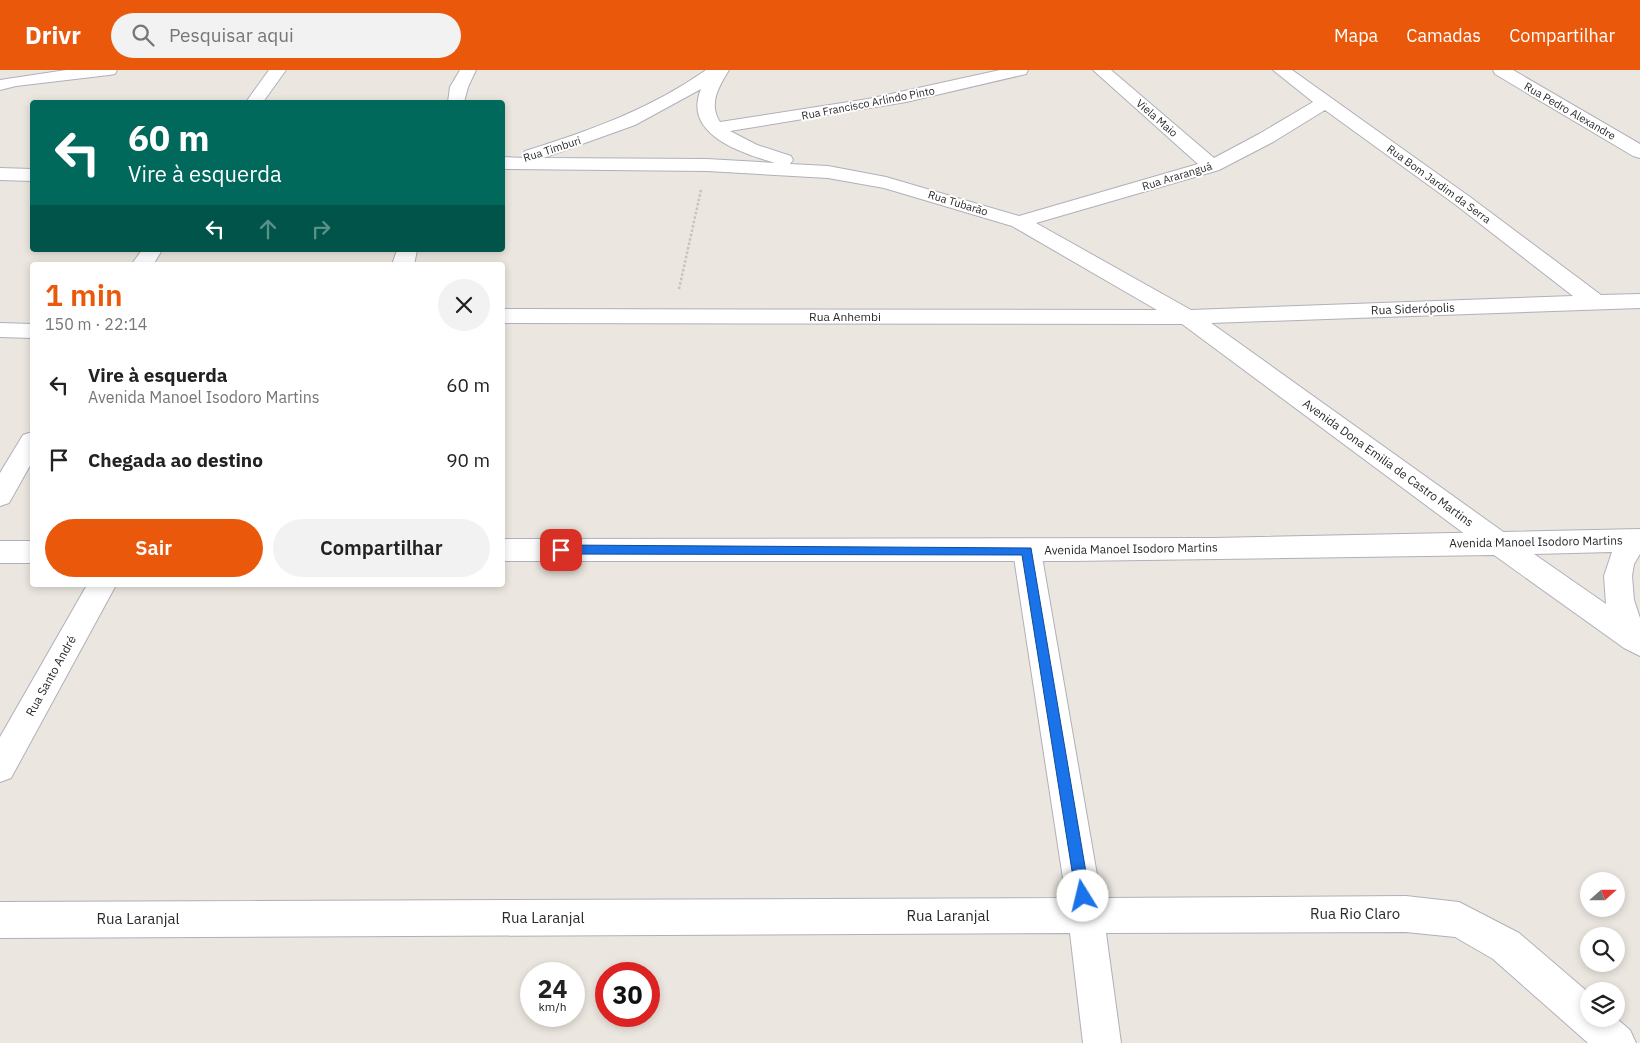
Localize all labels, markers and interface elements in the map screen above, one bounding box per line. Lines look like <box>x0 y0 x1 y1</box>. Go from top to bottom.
search box <box>111 13 461 58</box>
text: Drivr <box>25 19 81 51</box>
icon: search <box>129 21 157 49</box>
text: Pesquisar aqui <box>169 23 294 47</box>
text: Mapa <box>1334 24 1378 47</box>
text: Camadas <box>1406 24 1481 47</box>
text: Compartilhar <box>1509 24 1615 47</box>
street label: Rua Pedro Alexandre <box>1522 79 1618 143</box>
street label: Rua Francisco Arlindo Pinto <box>800 83 936 123</box>
street label: Viela Maio <box>1133 96 1181 140</box>
text: 60 m <box>128 115 210 161</box>
icon: left <box>45 120 110 185</box>
street label: Rua Timburi <box>521 133 583 165</box>
street label: Rua Bom Jardim da Serra <box>1384 142 1494 227</box>
text: Vire à esquerda <box>128 159 282 188</box>
street label: Rua Araranguá <box>1140 159 1214 193</box>
street label: Rua Tubarão <box>926 187 990 219</box>
icon: left <box>201 215 229 243</box>
icon: ahead <box>254 215 282 243</box>
icon: right <box>307 215 335 243</box>
text: 1 min <box>45 275 123 314</box>
button: close <box>438 279 490 331</box>
street label: Rua Siderópolis <box>1371 300 1455 317</box>
street label: Rua Anhembi <box>809 309 881 324</box>
text: 150 m · 22:14 <box>45 314 147 334</box>
text: Vire à esquerda <box>88 363 228 387</box>
icon: left <box>45 371 73 399</box>
text: 60 m <box>446 373 490 397</box>
text: Avenida Manoel Isodoro Martins <box>88 387 320 407</box>
street label: Avenida Dona Emilia de Castro Martins <box>1300 396 1477 530</box>
icon: arrive <box>45 446 73 474</box>
text: Chegada ao destino <box>88 448 263 472</box>
text: 90 m <box>446 448 490 472</box>
button: Sair <box>45 519 263 577</box>
button: Compartilhar <box>273 519 490 577</box>
pin <box>540 529 582 571</box>
street label: Avenida Manoel Isodoro Martins <box>1449 532 1623 551</box>
icon: arrive <box>547 536 575 564</box>
street label: Avenida Manoel Isodoro Martins <box>1044 539 1218 558</box>
street label: Rua Santo André <box>22 632 79 719</box>
position arrow <box>1056 869 1108 921</box>
north arrow <box>1580 872 1625 918</box>
map controls <box>1580 872 1625 1027</box>
street label: Rua Rio Claro <box>1310 904 1400 923</box>
street label: Rua Laranjal <box>907 906 990 925</box>
street label: Rua Laranjal <box>502 908 585 927</box>
street label: Rua Laranjal <box>97 909 180 928</box>
button: search <box>1580 927 1625 972</box>
speed limit sign: 30 <box>595 962 660 1027</box>
text: 24 <box>537 972 568 1005</box>
button: layers <box>1580 982 1625 1027</box>
text: km/h <box>538 999 567 1014</box>

